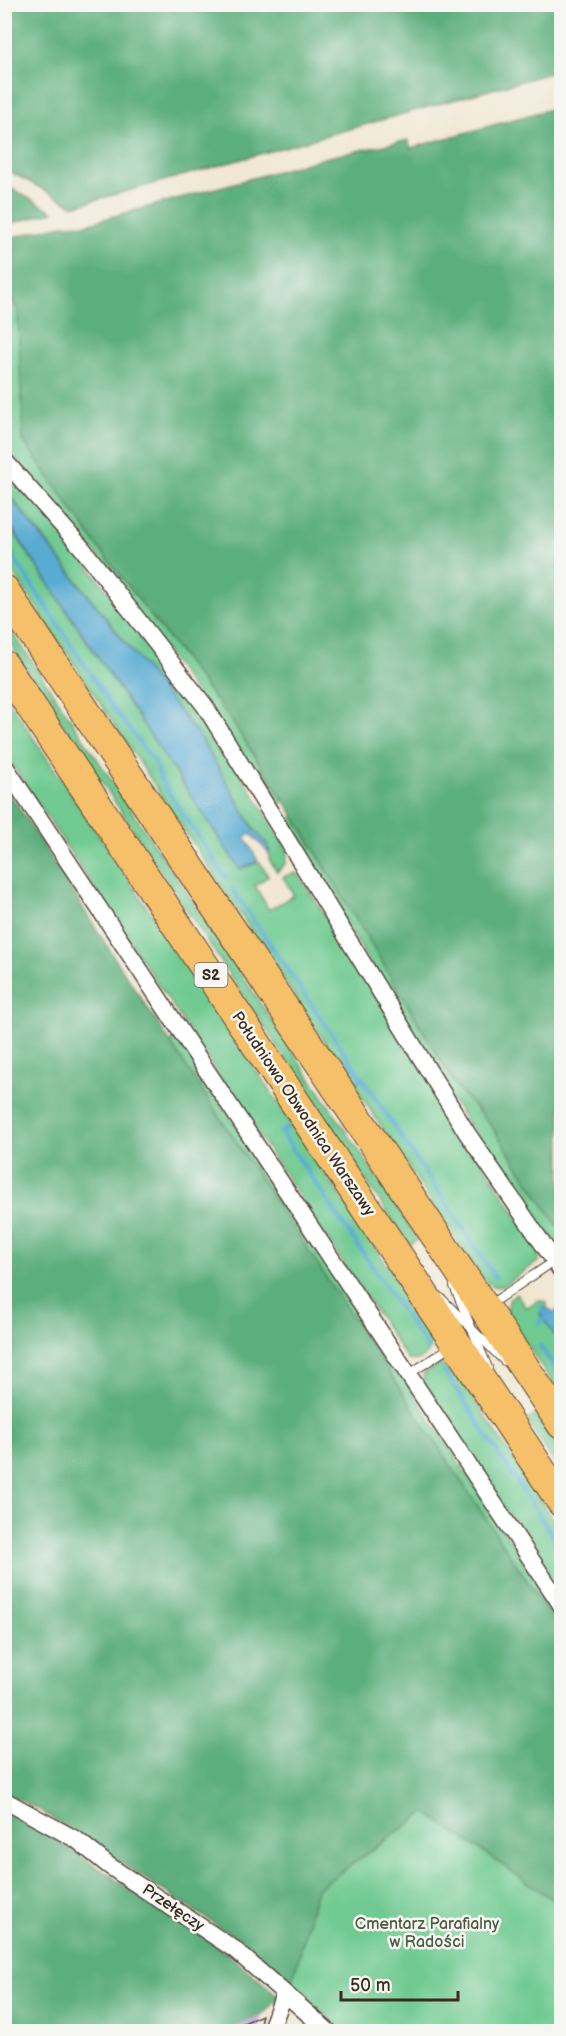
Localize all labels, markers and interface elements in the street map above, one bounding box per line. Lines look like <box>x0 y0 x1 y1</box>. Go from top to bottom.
road number: S2 <box>194 963 228 987</box>
street label: Południowa Obwodnica Warszawy <box>227 1008 379 1221</box>
street label: Przełęczy <box>138 1880 208 1936</box>
park label: Cmentarz Parafialny w Radości <box>355 1915 500 1952</box>
scale bar <box>341 1964 458 2002</box>
text: 50 m <box>350 1975 391 1996</box>

